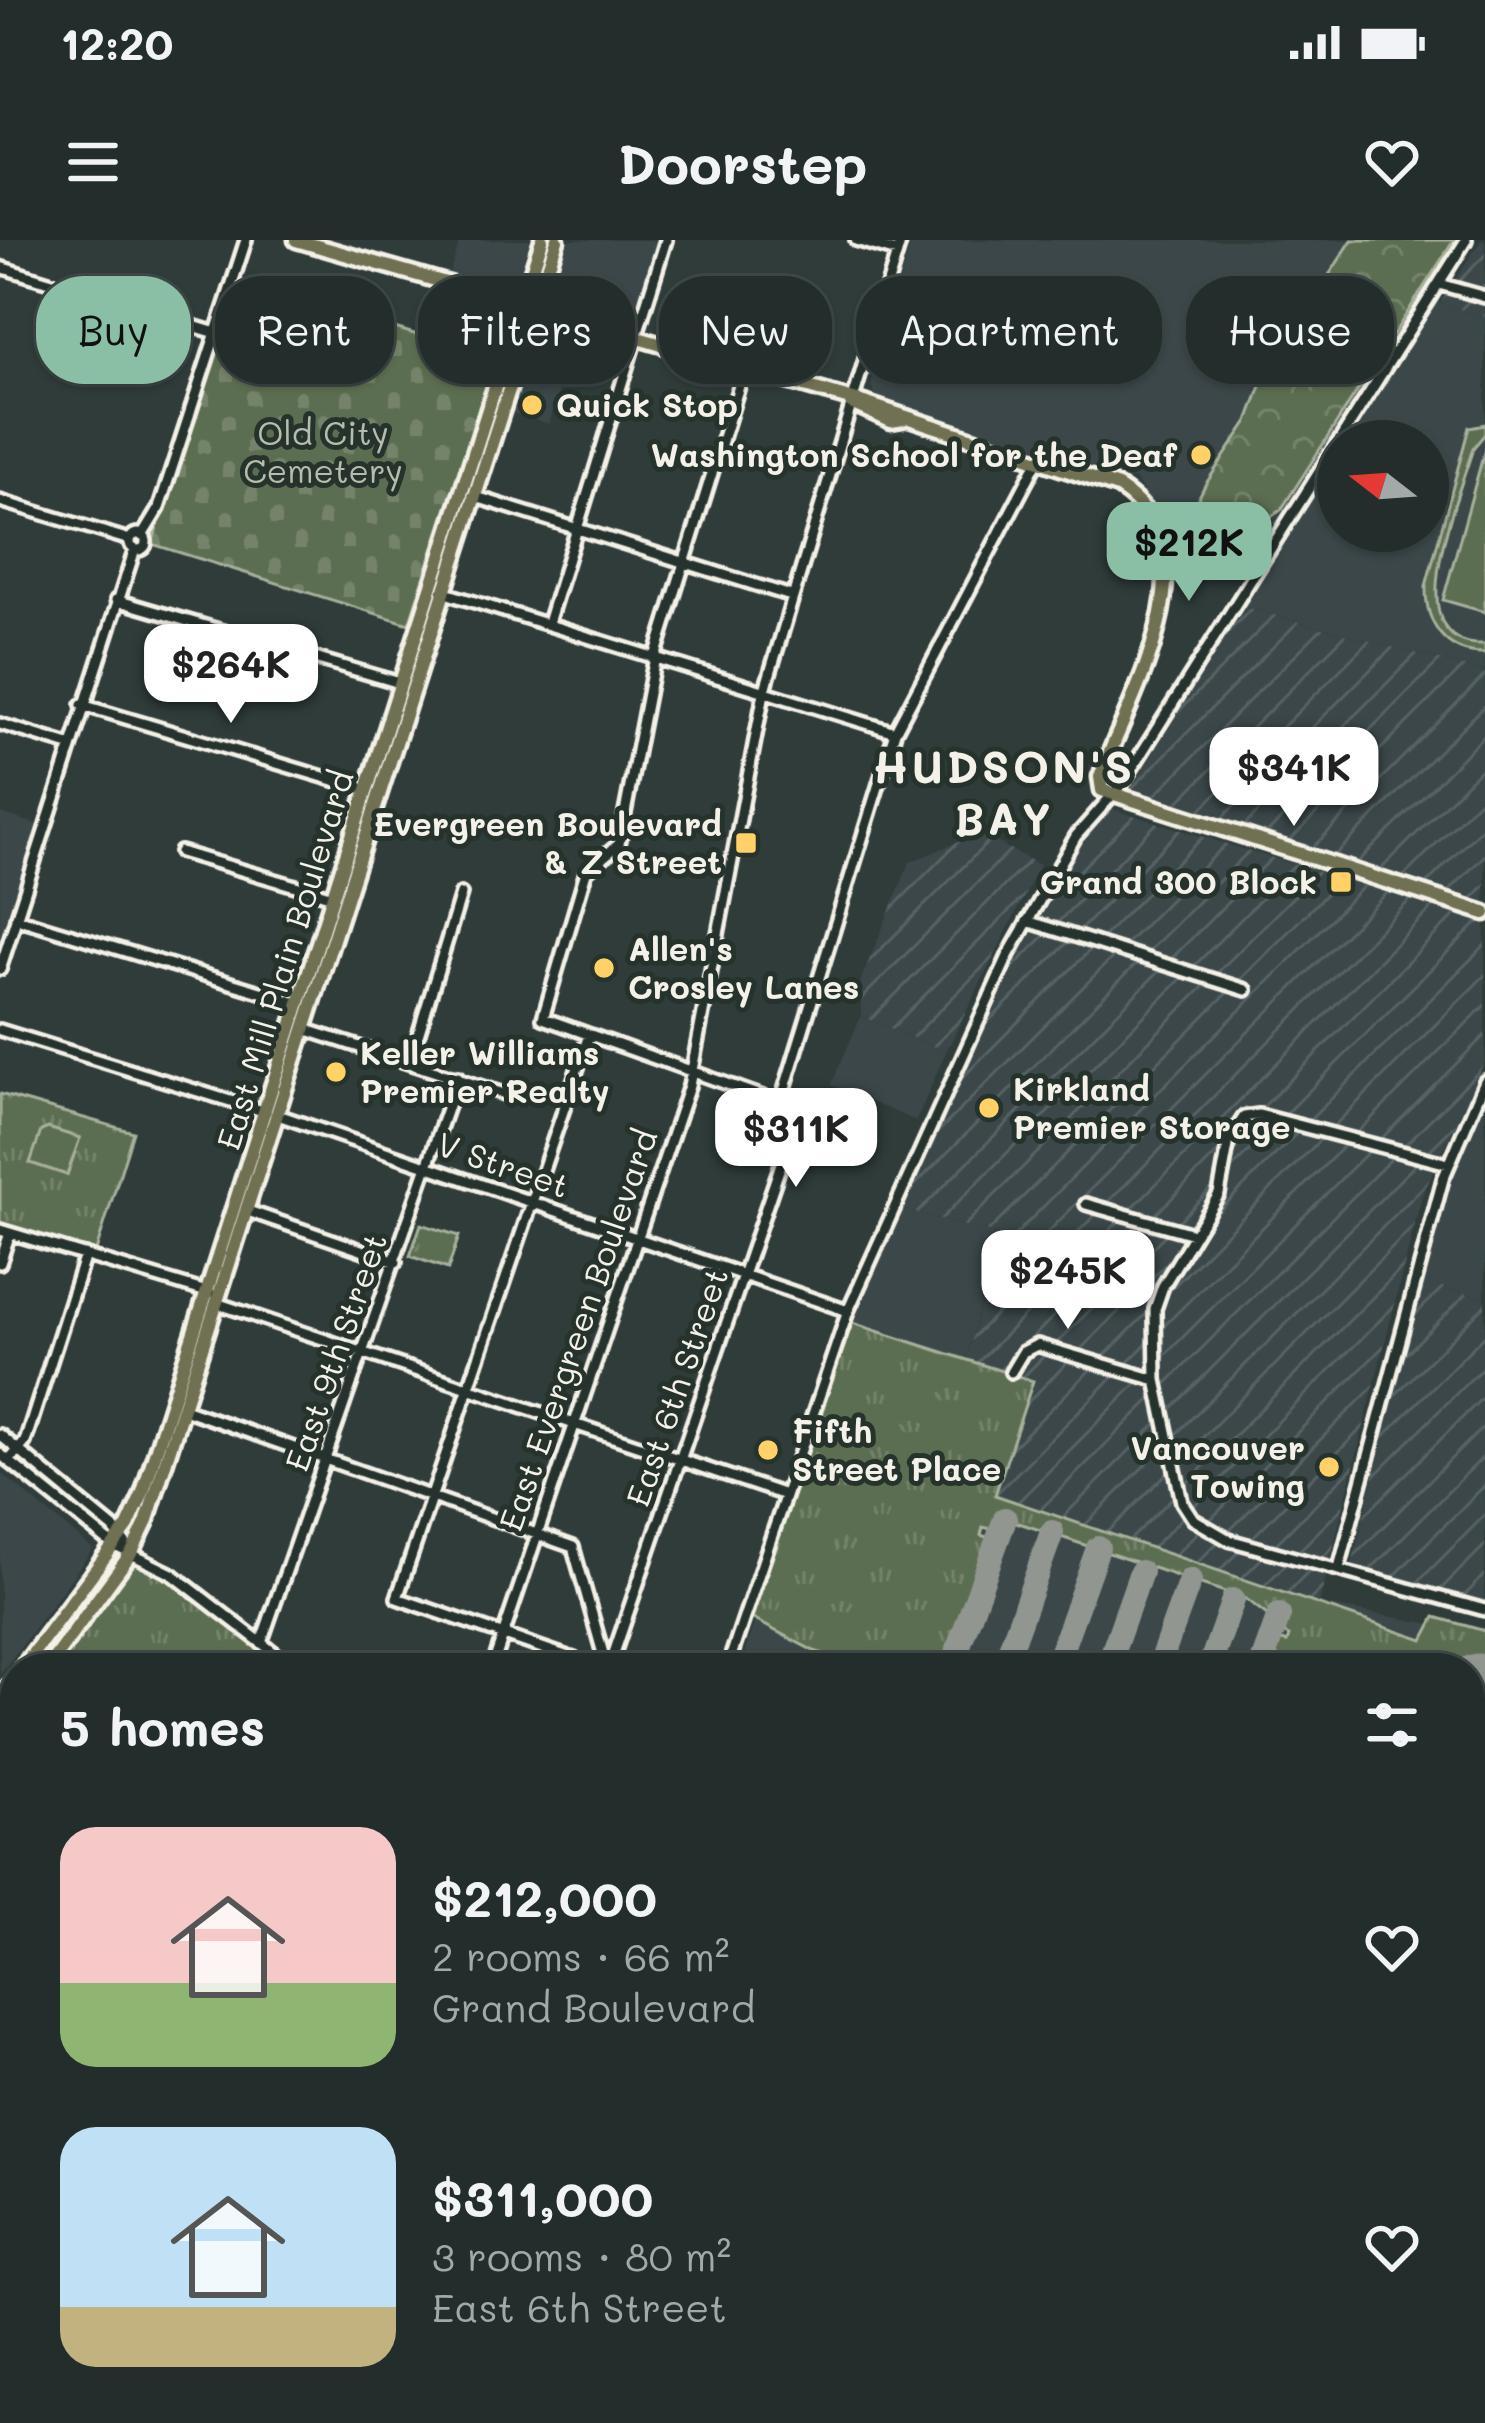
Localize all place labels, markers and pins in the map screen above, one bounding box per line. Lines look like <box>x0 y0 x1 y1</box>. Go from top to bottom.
place label: Quick Stop <box>556 382 738 425</box>
marker: Quick Stop <box>519 392 545 418</box>
place label: Washington School for the Deaf <box>651 432 1178 475</box>
marker: Washington School for the Deaf <box>1188 442 1214 468</box>
pin: $212K <box>1105 502 1273 604</box>
pin: $264K <box>147 624 315 726</box>
pin: $341K <box>1210 727 1378 829</box>
place label: Evergreen Boulevard & Z Street <box>373 801 722 882</box>
marker: Evergreen Boulevard & Z Street <box>733 830 759 856</box>
place label: Grand 300 Block <box>1040 859 1317 902</box>
marker: Grand 300 Block <box>1328 869 1354 895</box>
place label: Allen's Crosley Lanes <box>628 926 859 1008</box>
marker: Allen's Crosley Lanes <box>591 955 617 981</box>
place label: Keller Williams Premier Realty <box>360 1030 610 1112</box>
marker: Keller Williams Premier Realty <box>323 1059 349 1085</box>
place label: Kirkland Premier Storage <box>1013 1066 1291 1147</box>
pin: $311K <box>712 1088 880 1190</box>
marker: Kirkland Premier Storage <box>976 1095 1002 1121</box>
pin: $245K <box>984 1230 1152 1332</box>
place label: Fifth Street Place <box>792 1408 1001 1489</box>
place label: Vancouver Towing <box>1131 1425 1305 1506</box>
marker: Fifth Street Place <box>755 1437 781 1463</box>
marker: Vancouver Towing <box>1316 1454 1342 1480</box>

